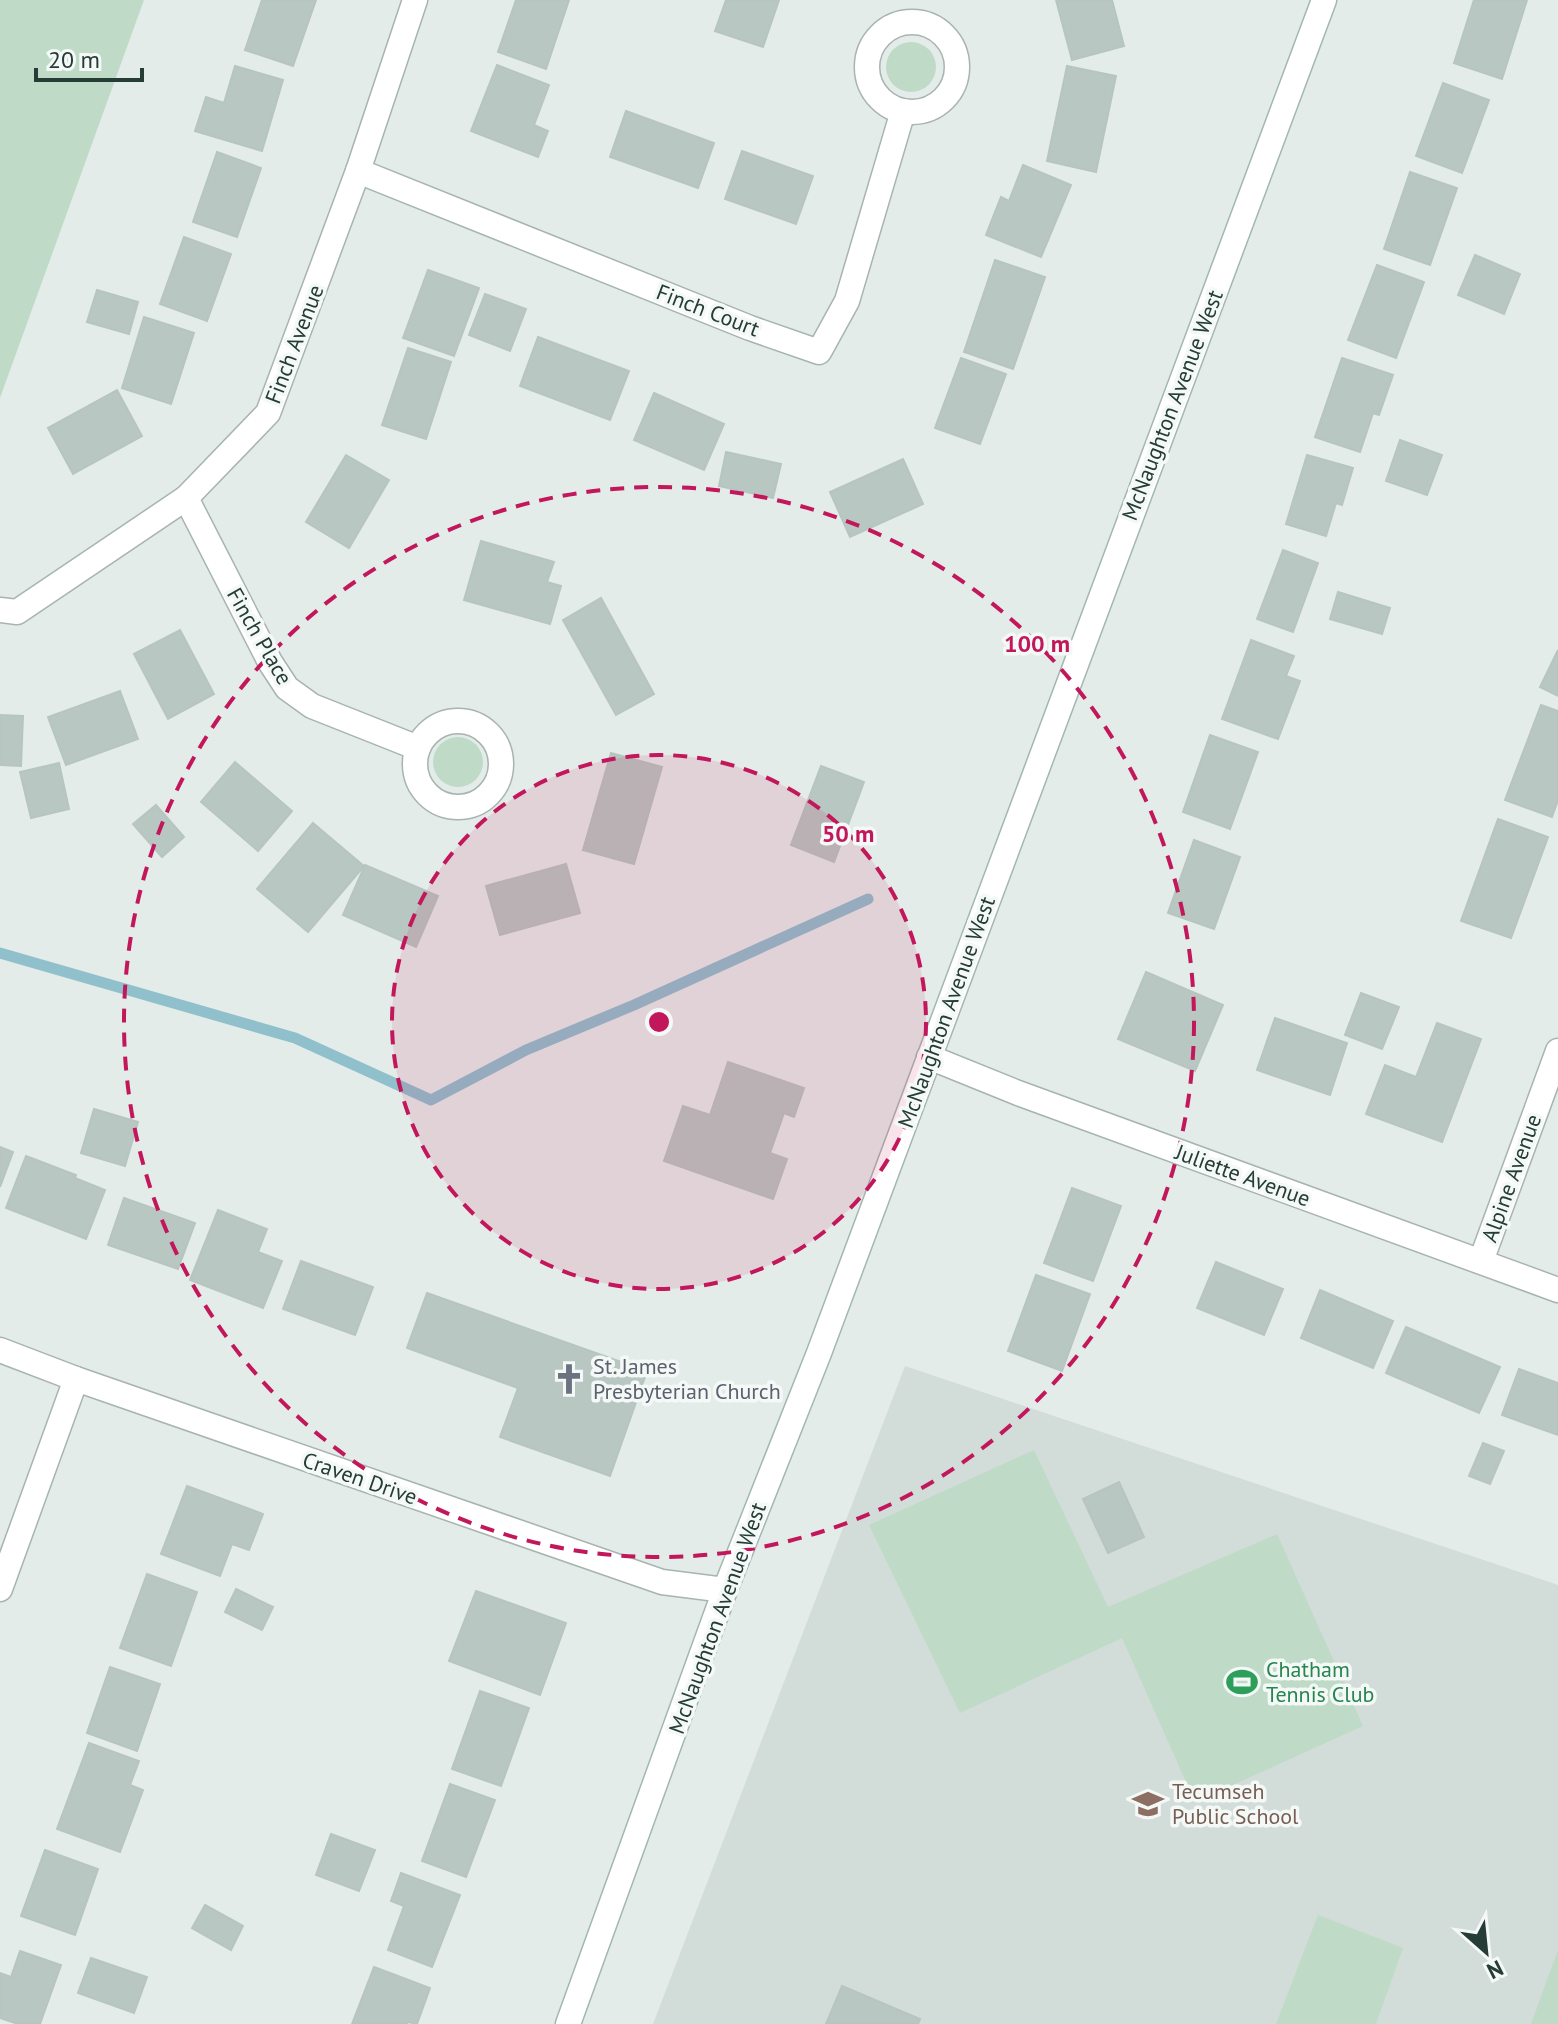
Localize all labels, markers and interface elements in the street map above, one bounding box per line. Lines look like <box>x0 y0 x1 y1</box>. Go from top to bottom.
scale bar <box>36 32 142 82</box>
text: 20 m <box>48 44 100 75</box>
street label: Finch Court <box>652 278 764 343</box>
street label: Finch Avenue <box>259 281 329 407</box>
street label: McNaughton Avenue West <box>1115 285 1229 524</box>
street label: Finch Place <box>221 583 299 689</box>
text: 100 m <box>1004 628 1070 659</box>
text: 50 m <box>822 818 874 849</box>
street label: McNaughton Avenue West <box>891 892 1001 1132</box>
centre of rings <box>645 1008 673 1036</box>
street label: Alpine Avenue <box>1475 1110 1547 1246</box>
street label: Juliette Avenue <box>1171 1137 1314 1212</box>
place label: St. James Presbyterian Church <box>593 1352 781 1405</box>
church icon: St. James Presbyterian Church <box>552 1362 586 1396</box>
street label: Craven Drive <box>299 1445 421 1511</box>
street label: McNaughton Avenue West <box>662 1498 772 1738</box>
place label: Chatham Tennis Club <box>1266 1655 1374 1708</box>
sports icon: Chatham Tennis Club <box>1225 1665 1259 1699</box>
place label: Tecumseh Public School <box>1172 1777 1299 1830</box>
school or university icon: Tecumseh Public School <box>1131 1787 1165 1821</box>
north arrow <box>1446 1912 1526 1992</box>
text: N <box>1482 1954 1508 1986</box>

